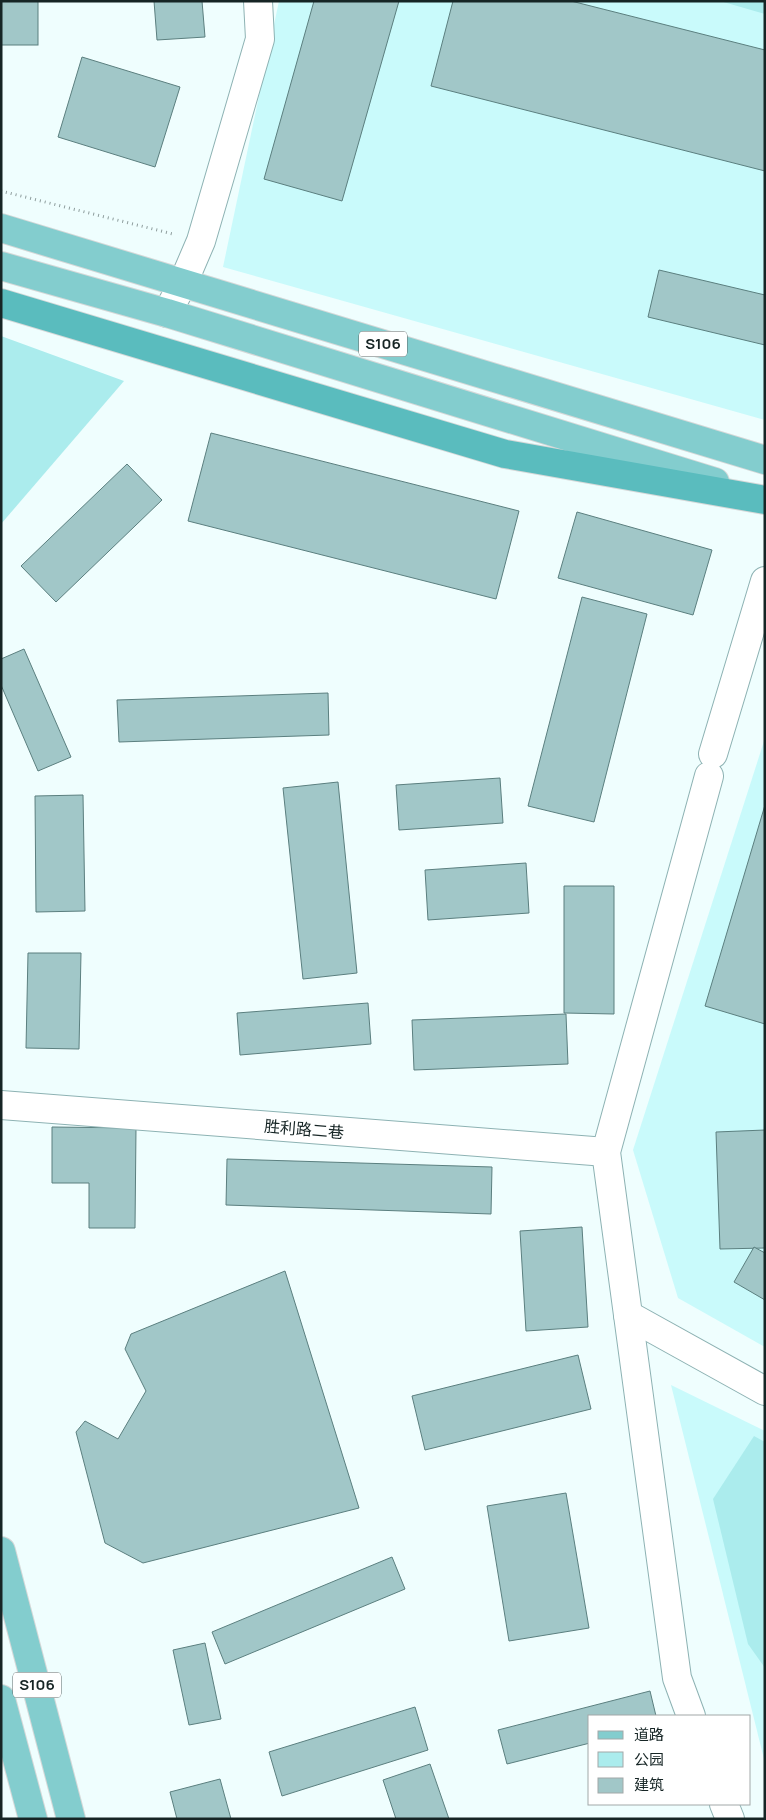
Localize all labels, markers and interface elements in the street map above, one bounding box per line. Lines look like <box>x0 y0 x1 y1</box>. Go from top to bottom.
road number: S106 <box>359 332 407 356</box>
street label: 胜利路二巷 <box>263 1115 345 1143</box>
road number: S106 <box>13 1672 61 1698</box>
legend <box>588 1715 751 1805</box>
text: 道路 <box>634 1724 664 1745</box>
text: 公园 <box>634 1749 664 1770</box>
text: 建筑 <box>634 1774 664 1795</box>

